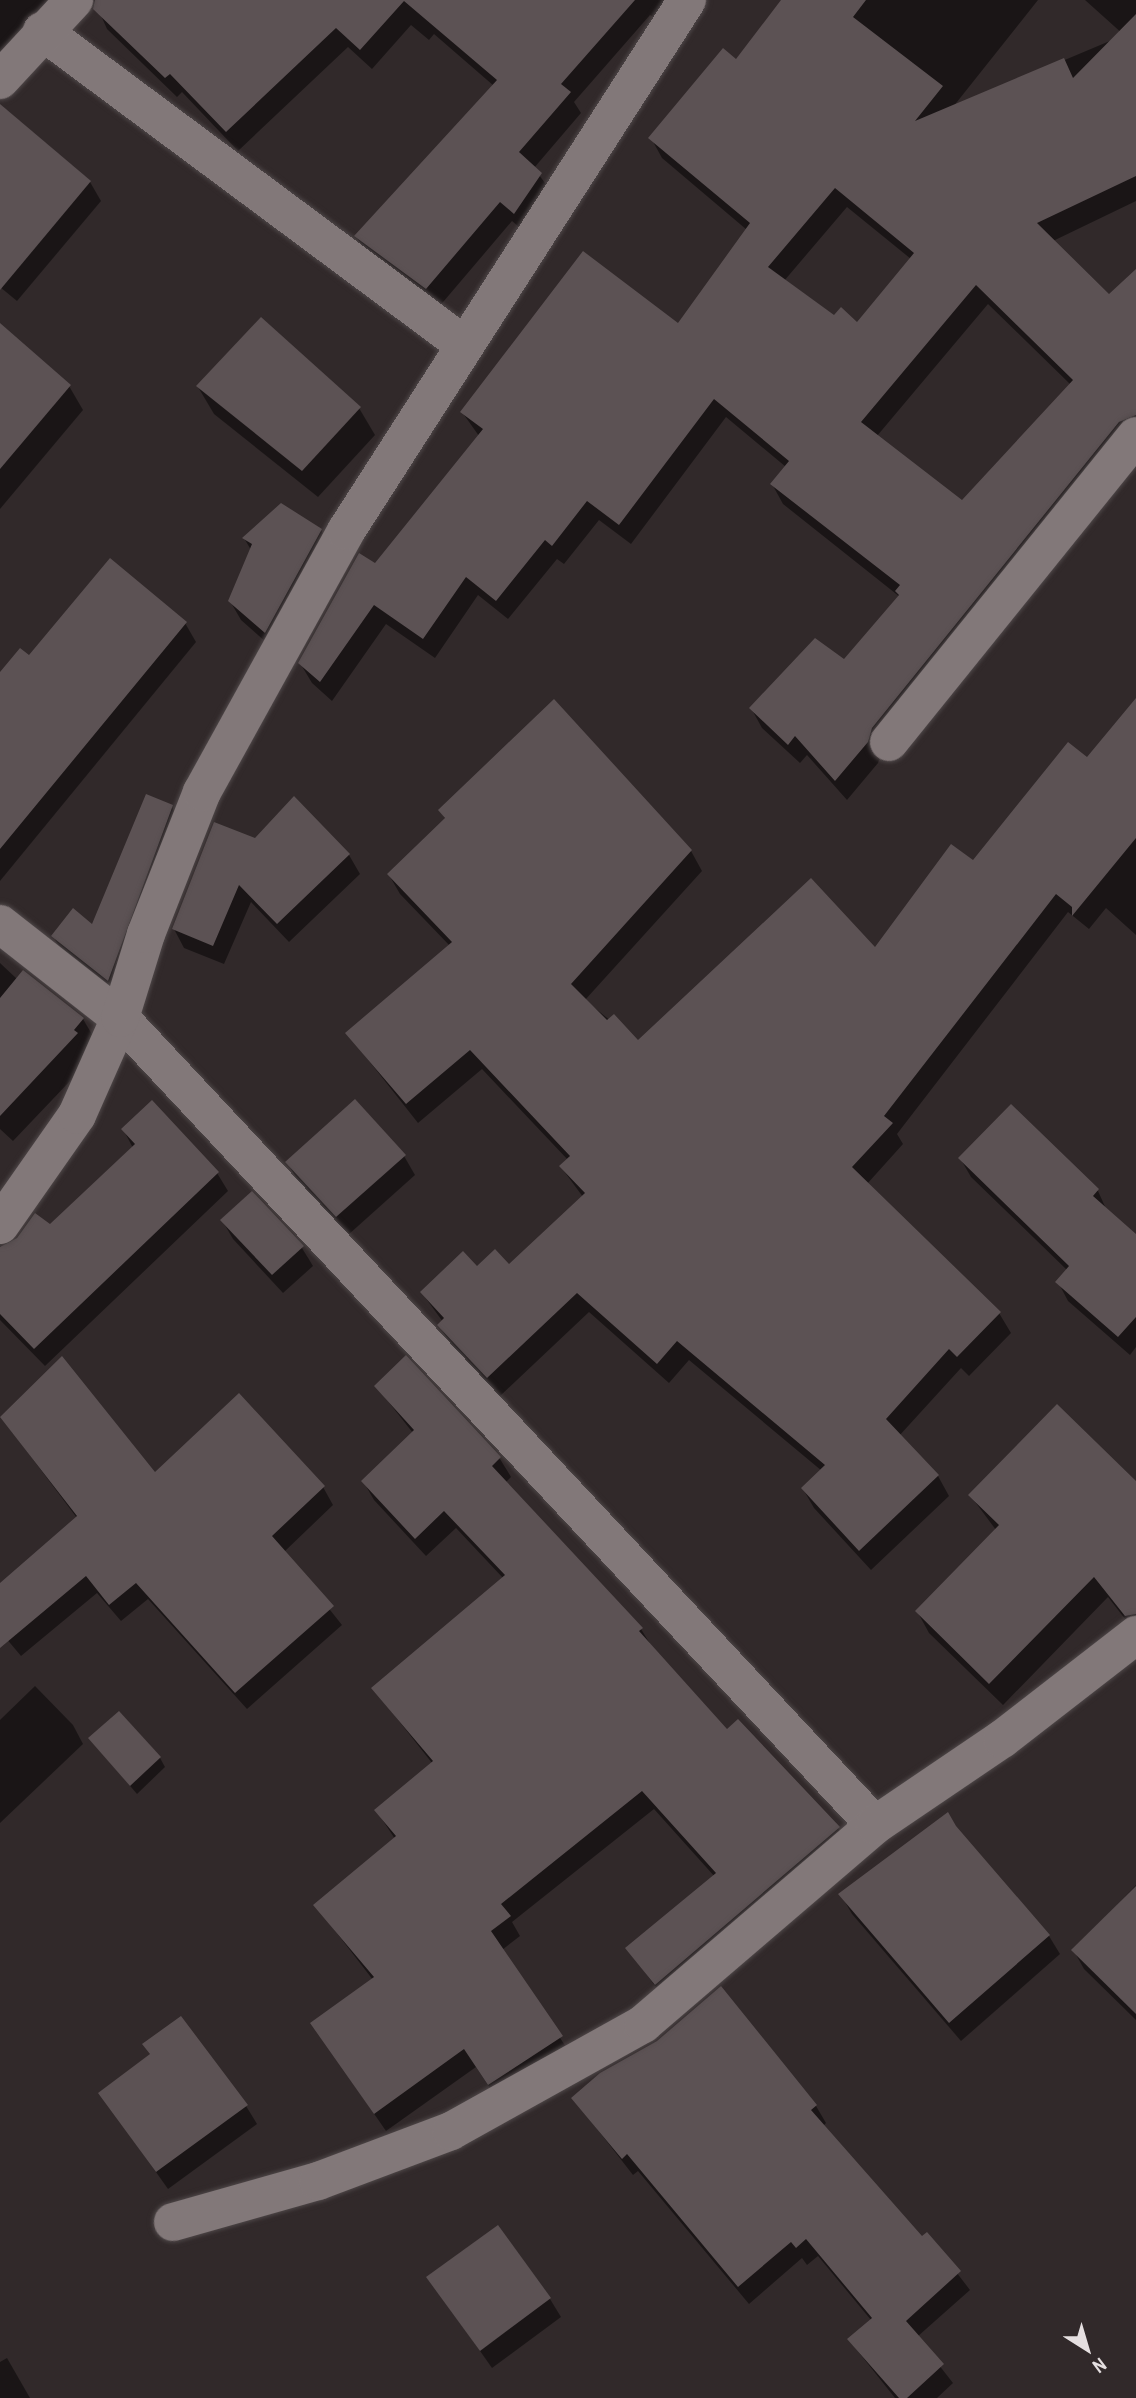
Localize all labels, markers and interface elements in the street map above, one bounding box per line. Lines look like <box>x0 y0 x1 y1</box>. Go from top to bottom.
north arrow <box>1052 2314 1122 2384</box>
text: N <box>1087 2352 1112 2380</box>

